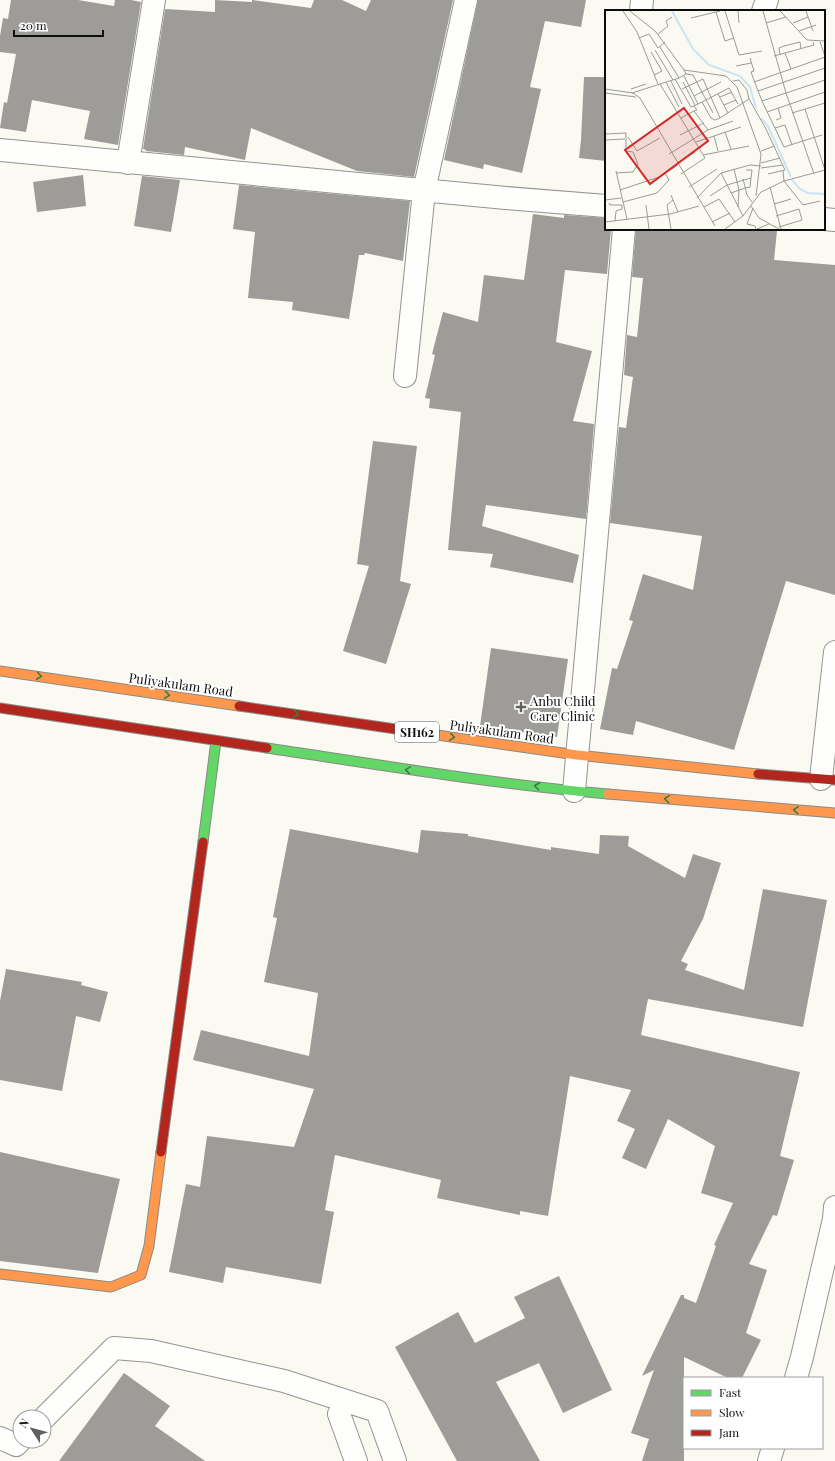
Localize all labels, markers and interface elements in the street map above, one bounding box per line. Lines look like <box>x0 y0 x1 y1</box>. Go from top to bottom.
inset map <box>605 10 825 230</box>
scale bar <box>14 12 103 38</box>
text: 20 m <box>20 17 47 33</box>
street label: Puliyakulam Road <box>128 668 235 700</box>
one-way arrow <box>36 671 42 680</box>
one-way arrow <box>164 690 170 699</box>
place label: Anbu Child Care Clinic <box>529 692 596 724</box>
marker: Anbu Child Care Clinic <box>515 701 527 713</box>
one-way arrow <box>293 709 299 718</box>
street label: Puliyakulam Road <box>449 715 556 747</box>
road number: SH162 <box>395 722 439 742</box>
one-way arrow <box>449 732 455 741</box>
one-way arrow <box>405 766 411 775</box>
one-way arrow <box>534 782 540 791</box>
one-way arrow <box>664 794 670 803</box>
one-way arrow <box>793 805 799 814</box>
legend <box>683 1377 823 1449</box>
text: Fast <box>719 1384 742 1400</box>
text: Slow <box>719 1404 745 1420</box>
north arrow <box>12 1409 52 1449</box>
text: N <box>15 1415 32 1430</box>
text: Jam <box>718 1424 740 1440</box>

